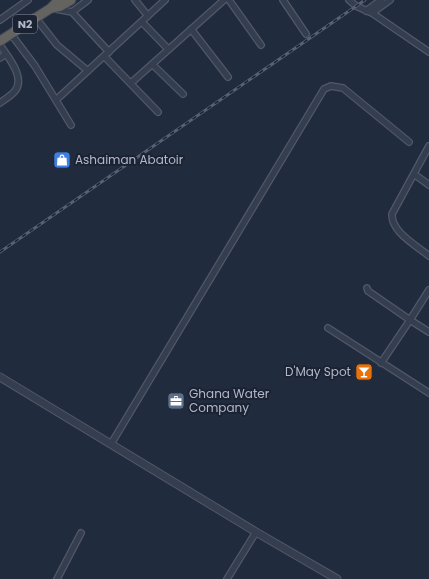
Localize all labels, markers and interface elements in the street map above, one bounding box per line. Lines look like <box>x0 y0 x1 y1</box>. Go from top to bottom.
road number: N2 <box>13 15 37 33</box>
shop icon: Ashaiman Abatoir <box>52 150 72 170</box>
place label: Ashaiman Abatoir <box>75 151 184 168</box>
bar icon: D'May Spot <box>354 362 374 382</box>
place label: D'May Spot <box>285 363 351 380</box>
place label: Ghana Water Company <box>189 385 270 416</box>
office icon: Ghana Water Company <box>166 391 186 411</box>

